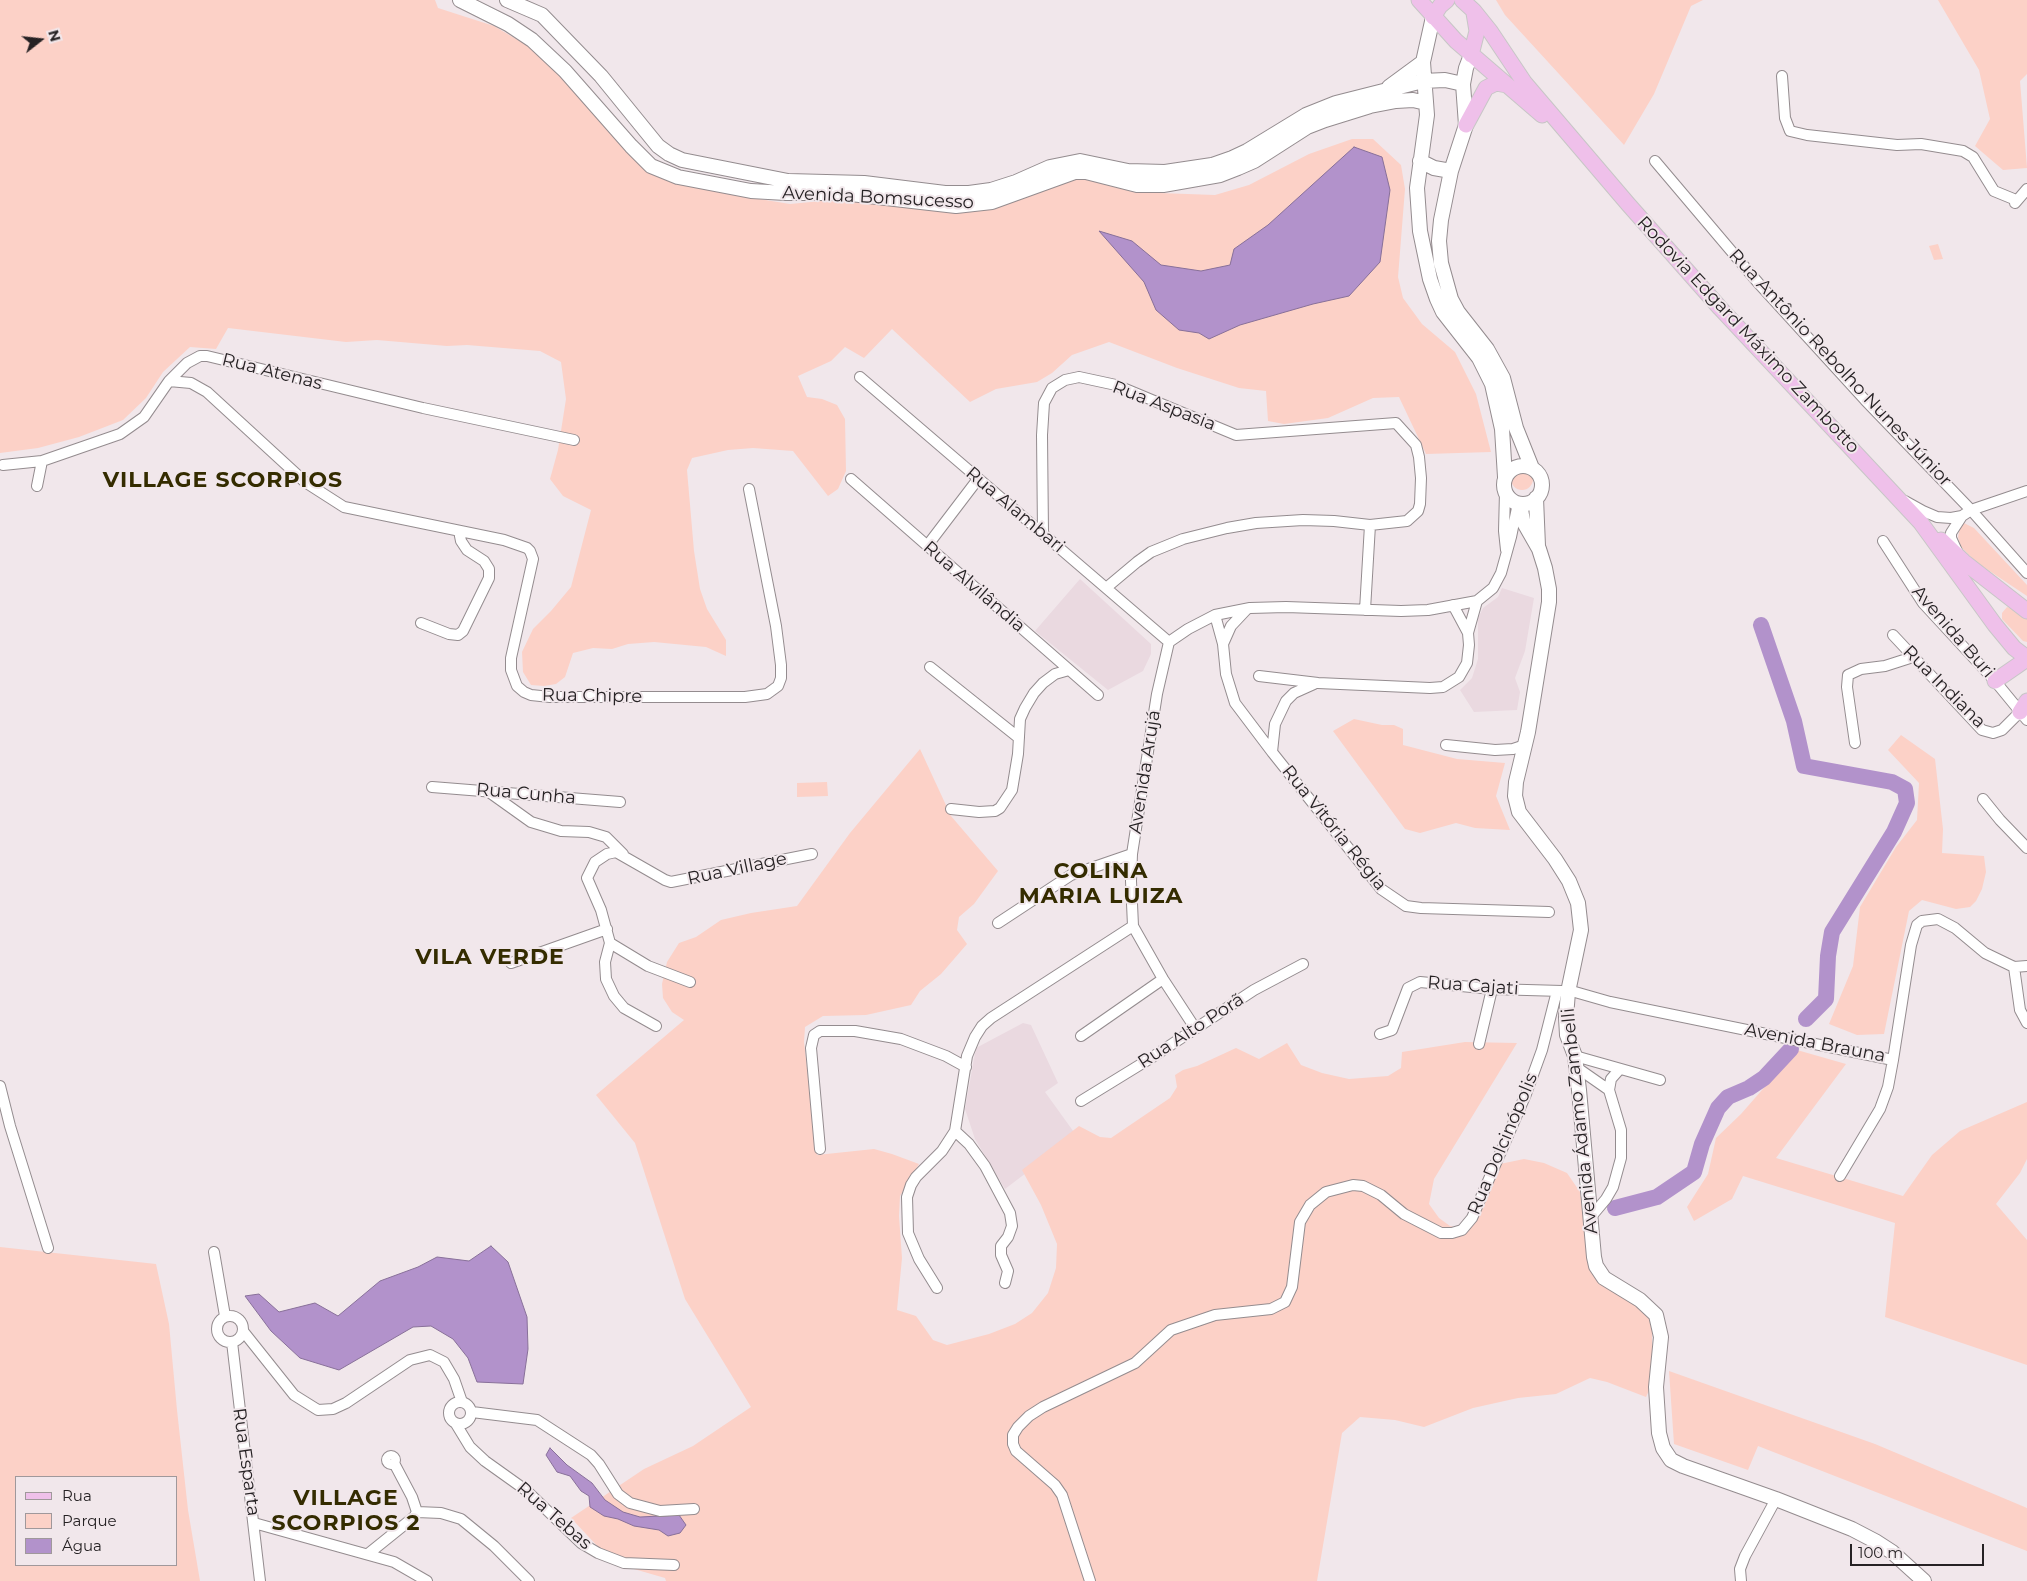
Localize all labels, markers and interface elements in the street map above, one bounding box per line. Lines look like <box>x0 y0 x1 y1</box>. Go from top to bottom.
north arrow <box>15 15 65 65</box>
text: N <box>44 28 65 44</box>
street label: Avenida Bomsucesso <box>782 182 974 214</box>
street label: Rodovia Edgard Máximo Zambotto <box>1632 212 1864 458</box>
street label: Rua Antônio Rebolho Nunes Júnior <box>1724 245 1956 491</box>
street label: Rua Atenas <box>220 349 324 395</box>
street label: Rua Aspasia <box>1109 376 1219 436</box>
street label: Rua Alambari <box>961 462 1069 558</box>
district label: VILLAGE SCORPIOS <box>101 468 345 494</box>
street label: Rua Alvilândia <box>919 537 1029 637</box>
street label: Avenida Buri <box>1907 582 1999 682</box>
street label: Rua Indiana <box>1898 641 1990 733</box>
street label: Rua Chipre <box>542 684 642 708</box>
street label: Avenida Arujá <box>1125 709 1165 835</box>
street label: Rua Vitória Régia <box>1277 761 1391 895</box>
street label: Rua Cunha <box>475 779 577 809</box>
street label: Rua Village <box>685 848 789 890</box>
district label: COLINA MARIA LUIZA <box>1017 859 1185 910</box>
district label: VILA VERDE <box>414 945 566 971</box>
street label: Rua Cajati <box>1427 972 1519 1000</box>
street label: Rua Alto Porã <box>1134 989 1248 1073</box>
street label: Avenida Ádamo Zambelli <box>1557 1007 1603 1235</box>
street label: Avenida Brauna <box>1743 1019 1887 1067</box>
street label: Rua Dolcinópolis <box>1463 1070 1543 1218</box>
street label: Rua Esparta <box>228 1407 264 1517</box>
legend <box>15 1476 178 1566</box>
street label: Rua Tebas <box>512 1478 596 1554</box>
text: Rua <box>62 1486 92 1505</box>
district label: VILLAGE SCORPIOS 2 <box>270 1486 422 1538</box>
text: Parque <box>62 1511 117 1530</box>
scale bar <box>1852 1534 1986 1566</box>
text: Água <box>62 1536 102 1555</box>
text: 100 m <box>1858 1543 1903 1562</box>

